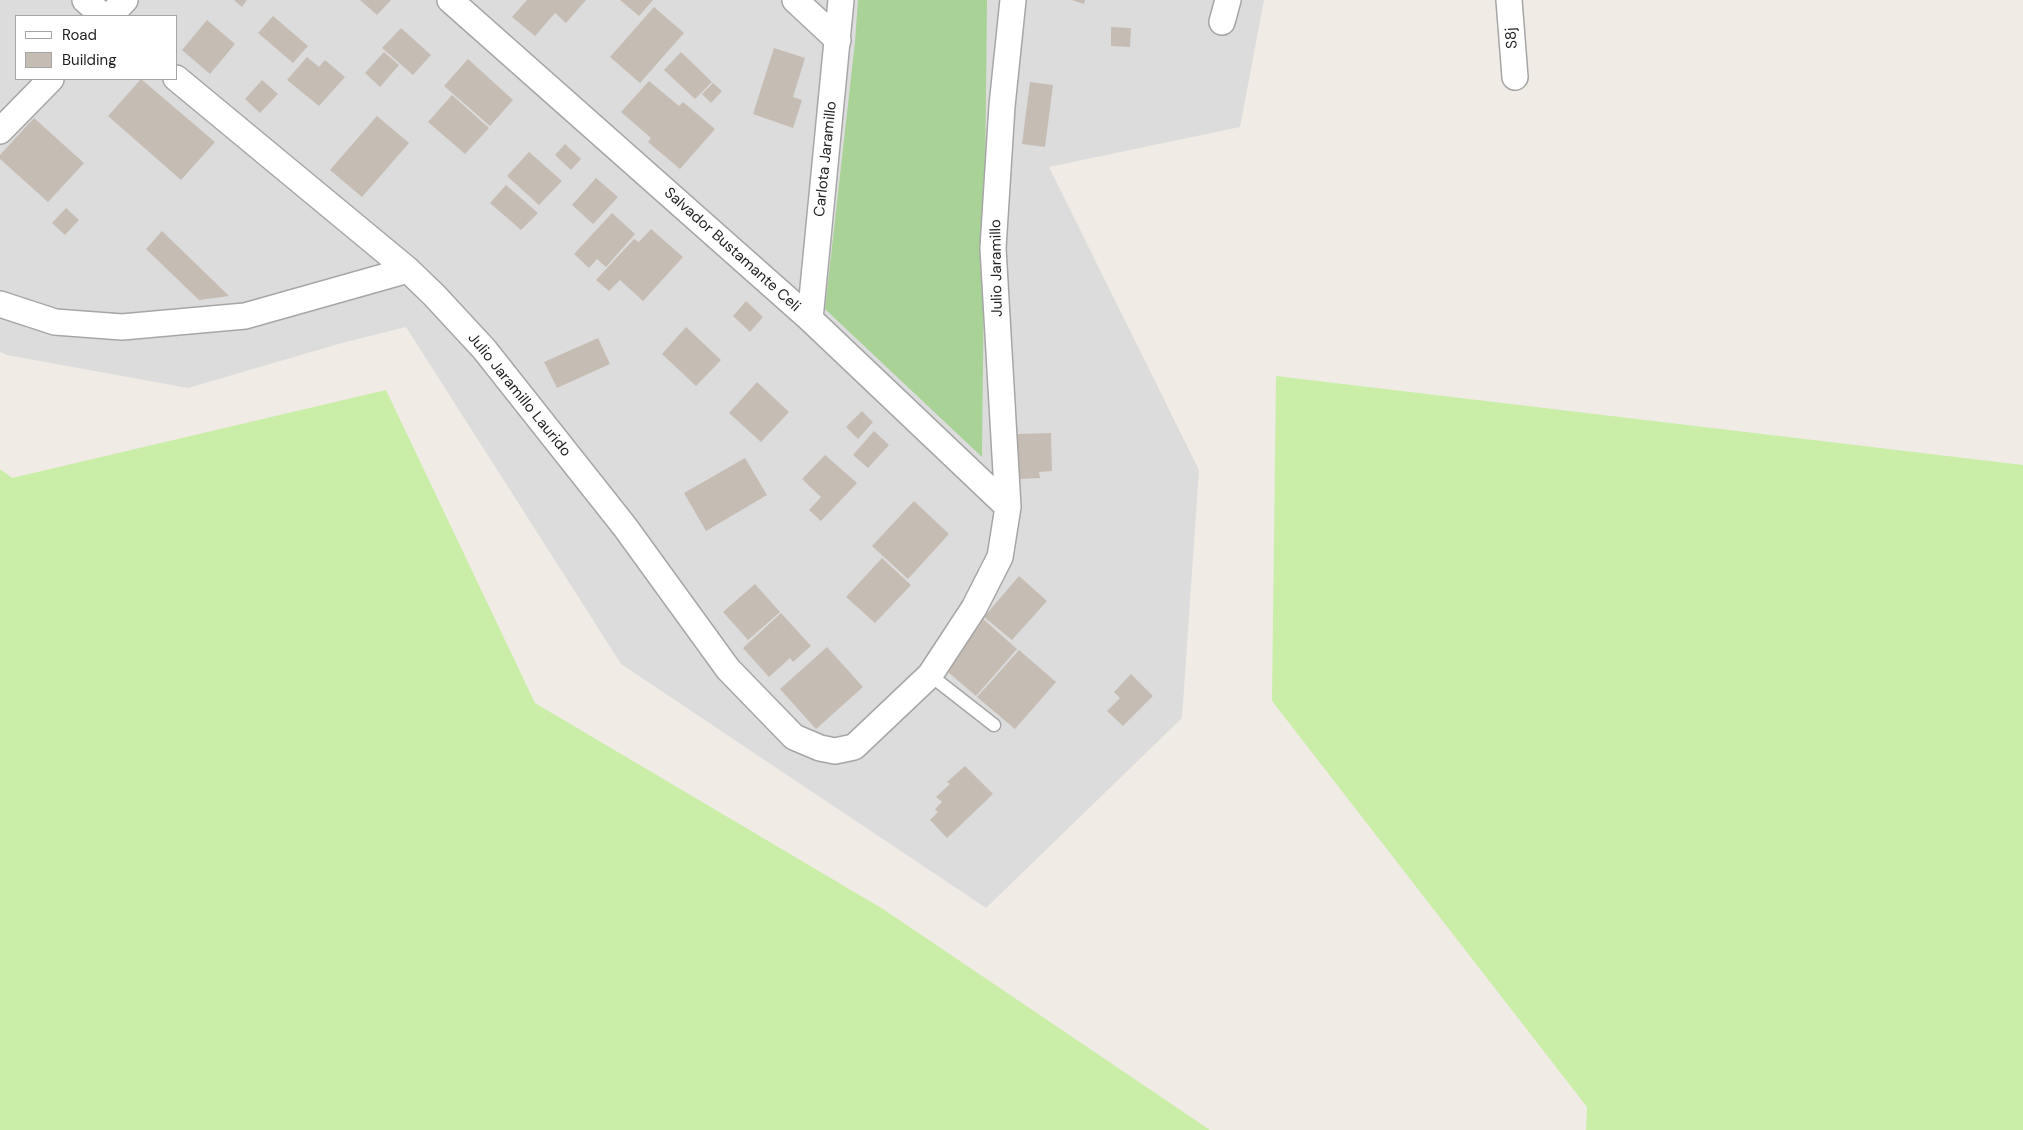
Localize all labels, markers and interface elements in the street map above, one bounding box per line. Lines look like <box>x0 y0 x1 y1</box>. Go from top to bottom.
legend <box>15 15 178 80</box>
text: Road <box>62 25 97 45</box>
street label: S8j <box>1502 27 1522 49</box>
text: Building <box>62 50 117 70</box>
street label: Carlota Jaramillo <box>811 100 841 218</box>
street label: Salvador Bustamante Celi <box>660 184 804 316</box>
street label: Julio Jaramillo <box>987 219 1007 317</box>
street label: Julio Jaramillo Laurido <box>464 330 574 460</box>

